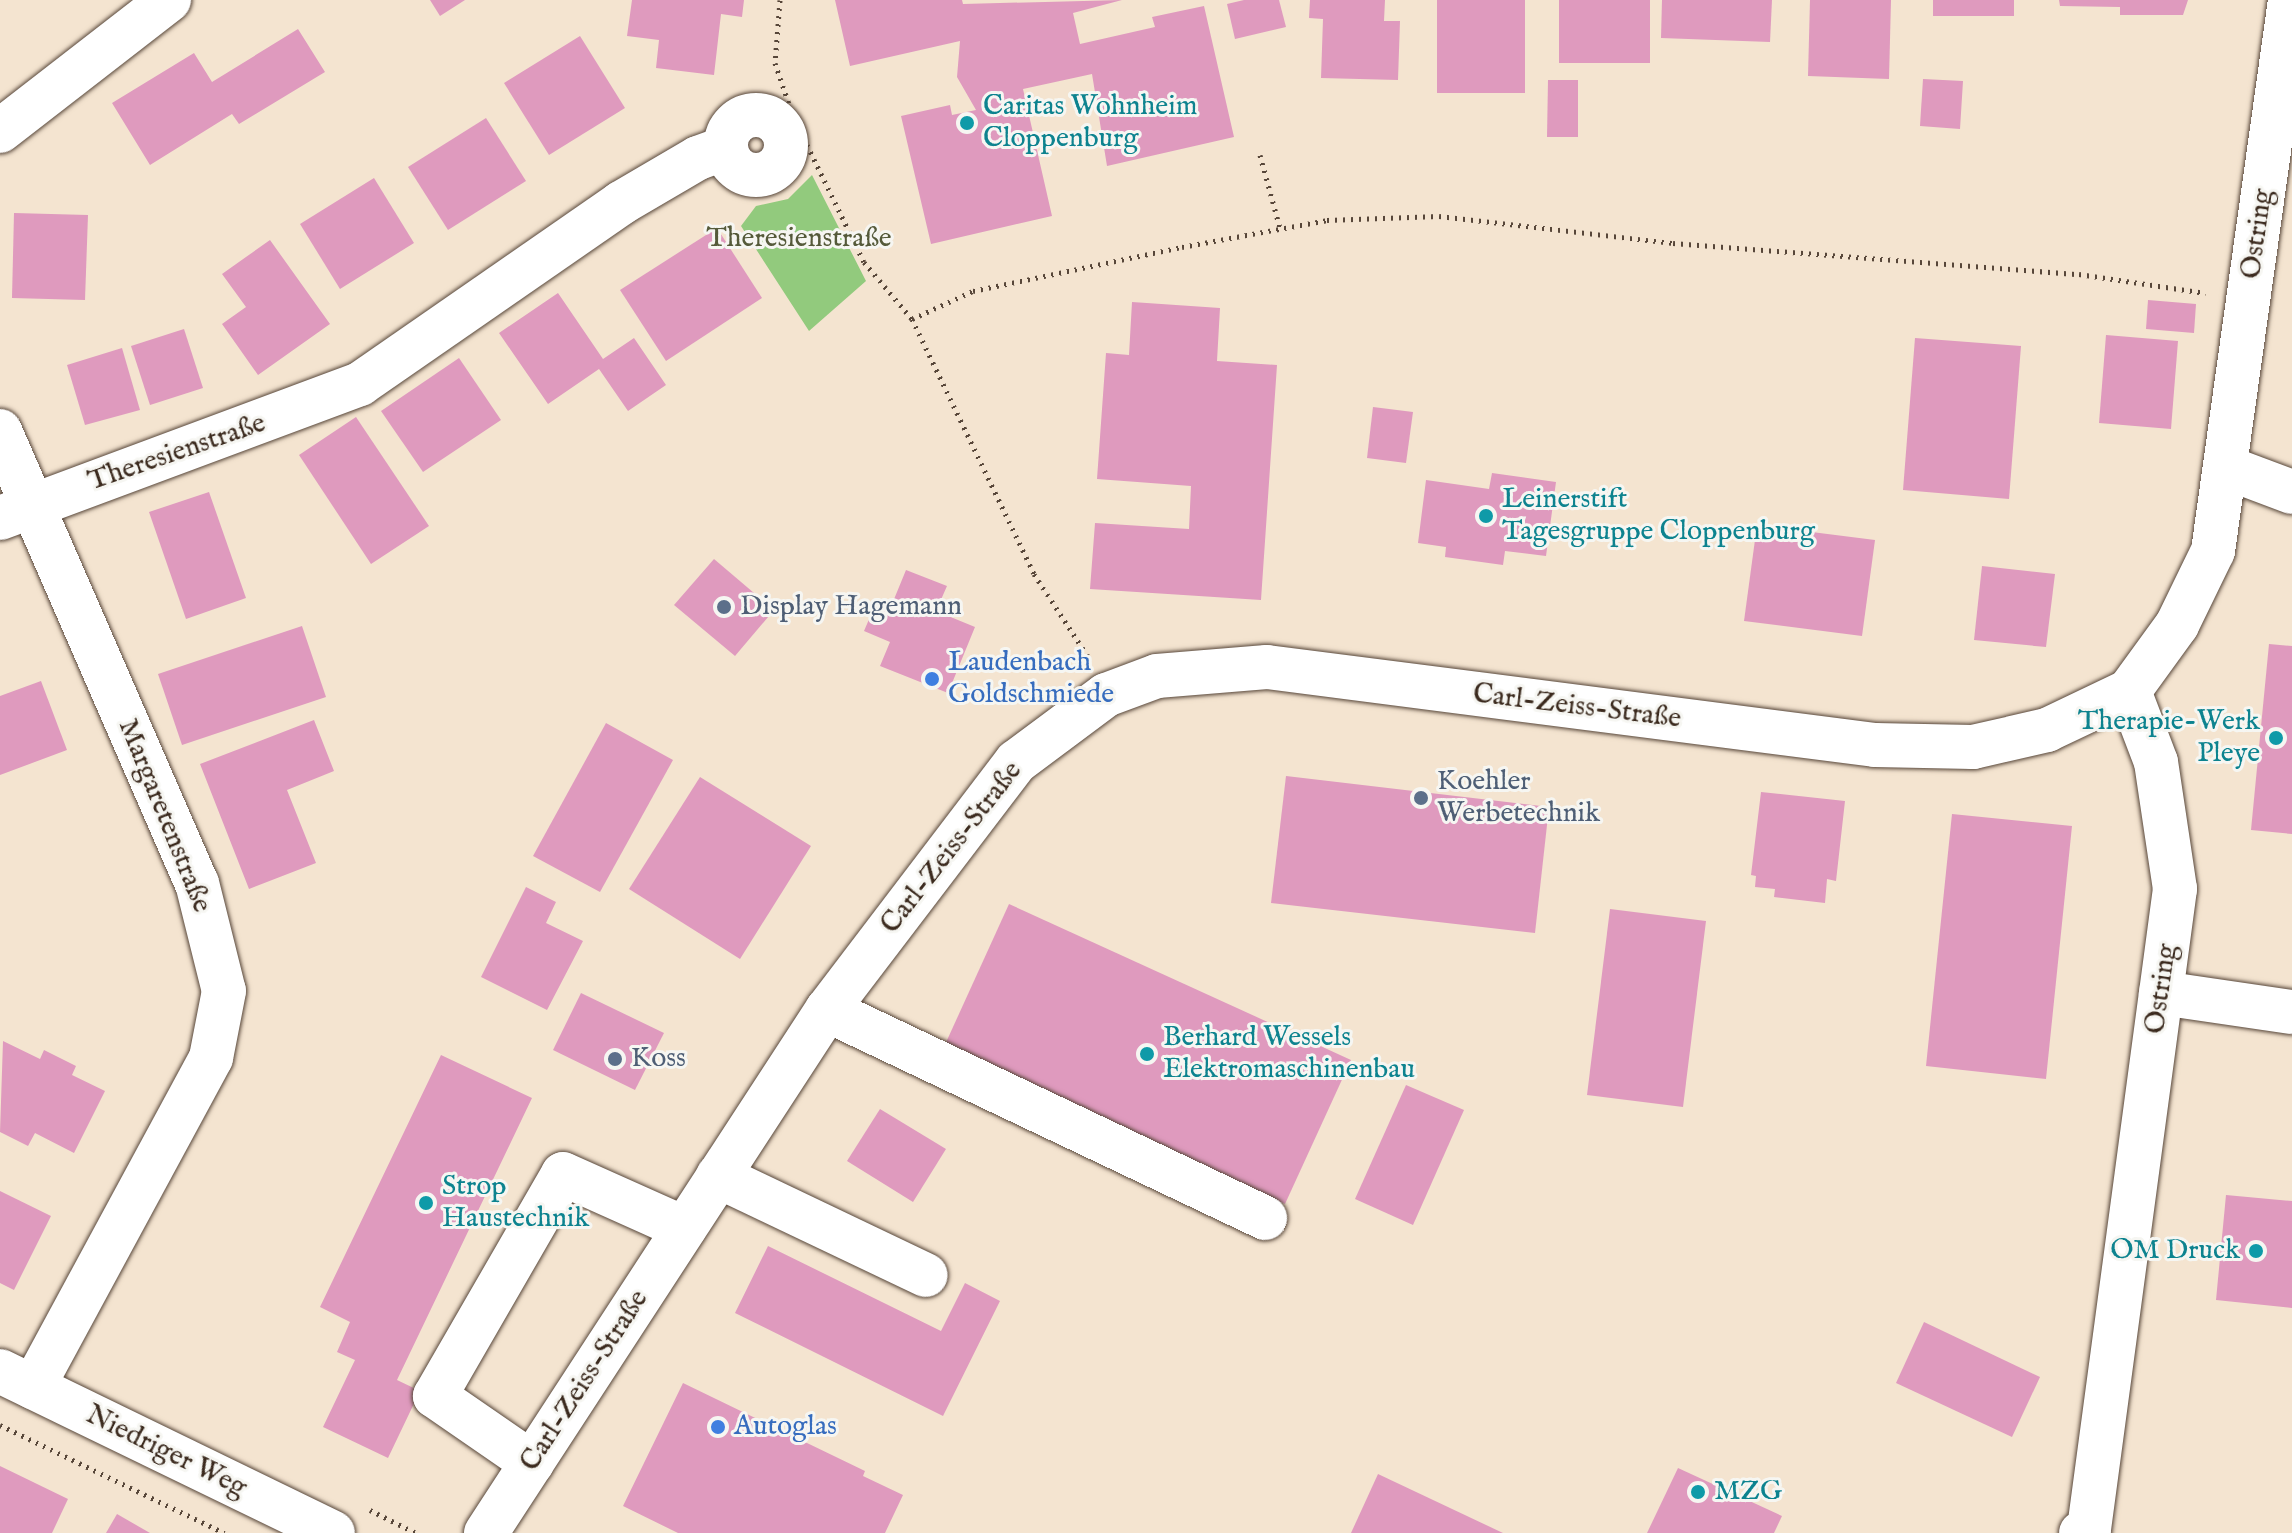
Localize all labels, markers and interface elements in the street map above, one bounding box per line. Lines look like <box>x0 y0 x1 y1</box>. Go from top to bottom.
place label: Caritas Wohnheim Cloppenburg <box>983 90 1197 156</box>
marker: Caritas Wohnheim Cloppenburg <box>958 114 976 132</box>
street label: Ostring <box>2235 187 2281 281</box>
park label: Theresienstraße <box>706 222 892 256</box>
street label: Theresienstraße <box>84 407 270 499</box>
place label: Leinerstift Tagesgruppe Cloppenburg <box>1502 483 1815 549</box>
marker: Leinerstift Tagesgruppe Cloppenburg <box>1477 507 1495 525</box>
place label: Display Hagemann <box>740 590 962 624</box>
marker: Display Hagemann <box>715 598 733 616</box>
place label: Laudenbach Goldschmiede <box>948 646 1114 712</box>
marker: Laudenbach Goldschmiede <box>923 670 941 688</box>
street label: Carl-Zeiss-Straße <box>1471 678 1683 736</box>
place label: Therapie-Werk Pleye <box>2078 705 2260 771</box>
street label: Margaretenstraße <box>110 714 218 918</box>
marker: Therapie-Werk Pleye <box>2267 729 2285 747</box>
street label: Carl-Zeiss-Straße <box>874 755 1030 941</box>
place label: Koehler Werbetechnik <box>1437 765 1600 831</box>
marker: Koehler Werbetechnik <box>1412 789 1430 807</box>
street label: Ostring <box>2139 942 2185 1036</box>
place label: Berhard Wessels Elektromaschinenbau <box>1163 1021 1415 1087</box>
place label: Koss <box>631 1042 686 1076</box>
marker: Berhard Wessels Elektromaschinenbau <box>1138 1045 1156 1063</box>
marker: Koss <box>606 1050 624 1068</box>
place label: Strop Haustechnik <box>442 1170 589 1236</box>
marker: Strop Haustechnik <box>417 1194 435 1212</box>
place label: OM Druck <box>2110 1234 2240 1268</box>
marker: OM Druck <box>2247 1242 2265 1260</box>
street label: Carl-Zeiss-Straße <box>514 1284 656 1478</box>
street label: Niedriger Weg <box>80 1399 252 1505</box>
place label: Autoglas <box>734 1410 837 1444</box>
marker: Autoglas <box>709 1418 727 1436</box>
place label: MZG <box>1714 1475 1782 1509</box>
marker: MZG <box>1689 1483 1707 1501</box>

